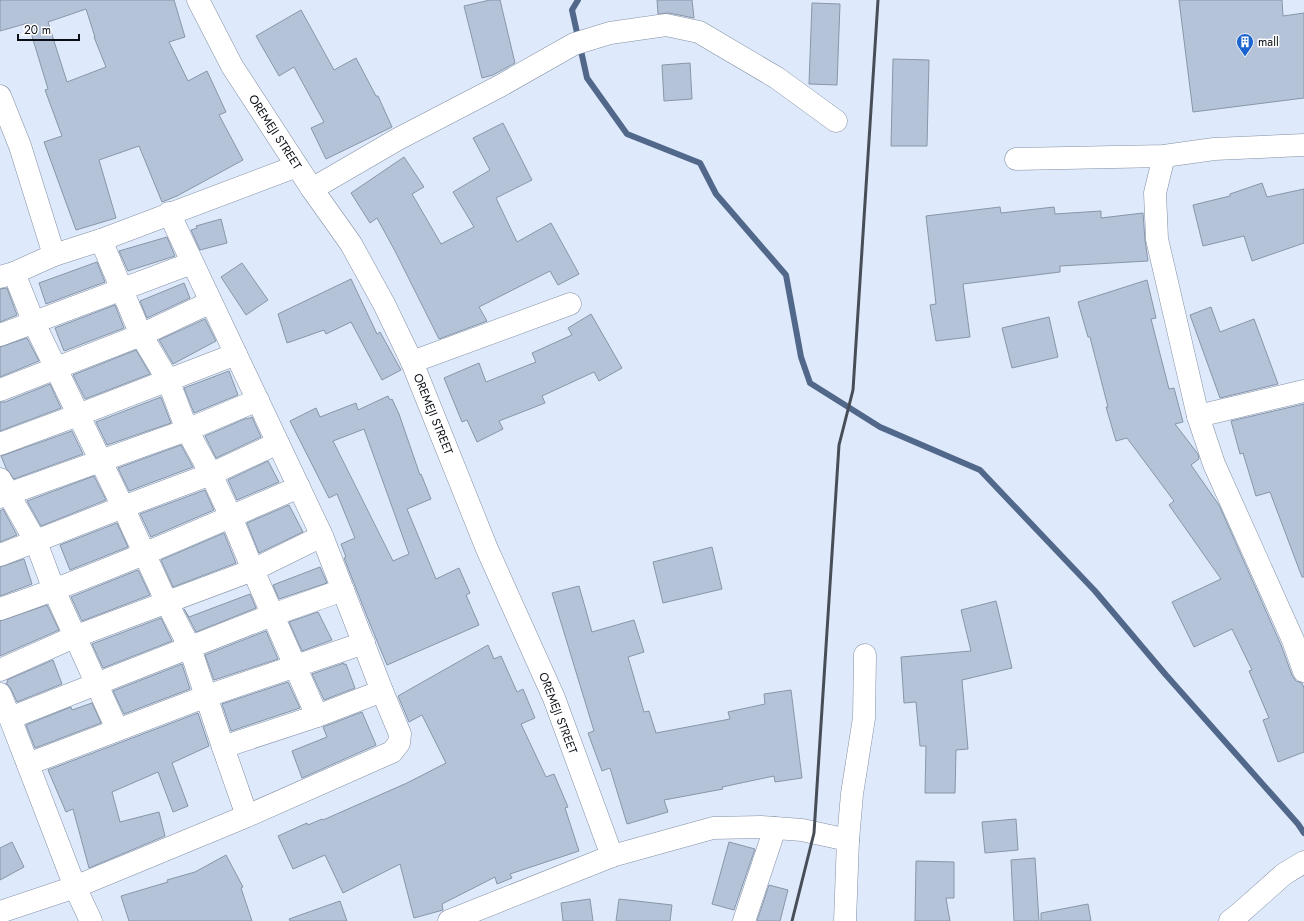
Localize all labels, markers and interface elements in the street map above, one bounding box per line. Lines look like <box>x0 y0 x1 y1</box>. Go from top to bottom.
scale bar <box>18 16 79 42</box>
text: 20 m <box>24 21 51 39</box>
building icon: mall <box>1235 32 1255 57</box>
place label: mall <box>1258 33 1279 51</box>
street label: OREMEJI STREET <box>244 91 306 173</box>
street label: OREMEJI STREET <box>409 371 458 458</box>
street label: OREMEJI STREET <box>534 670 582 757</box>

